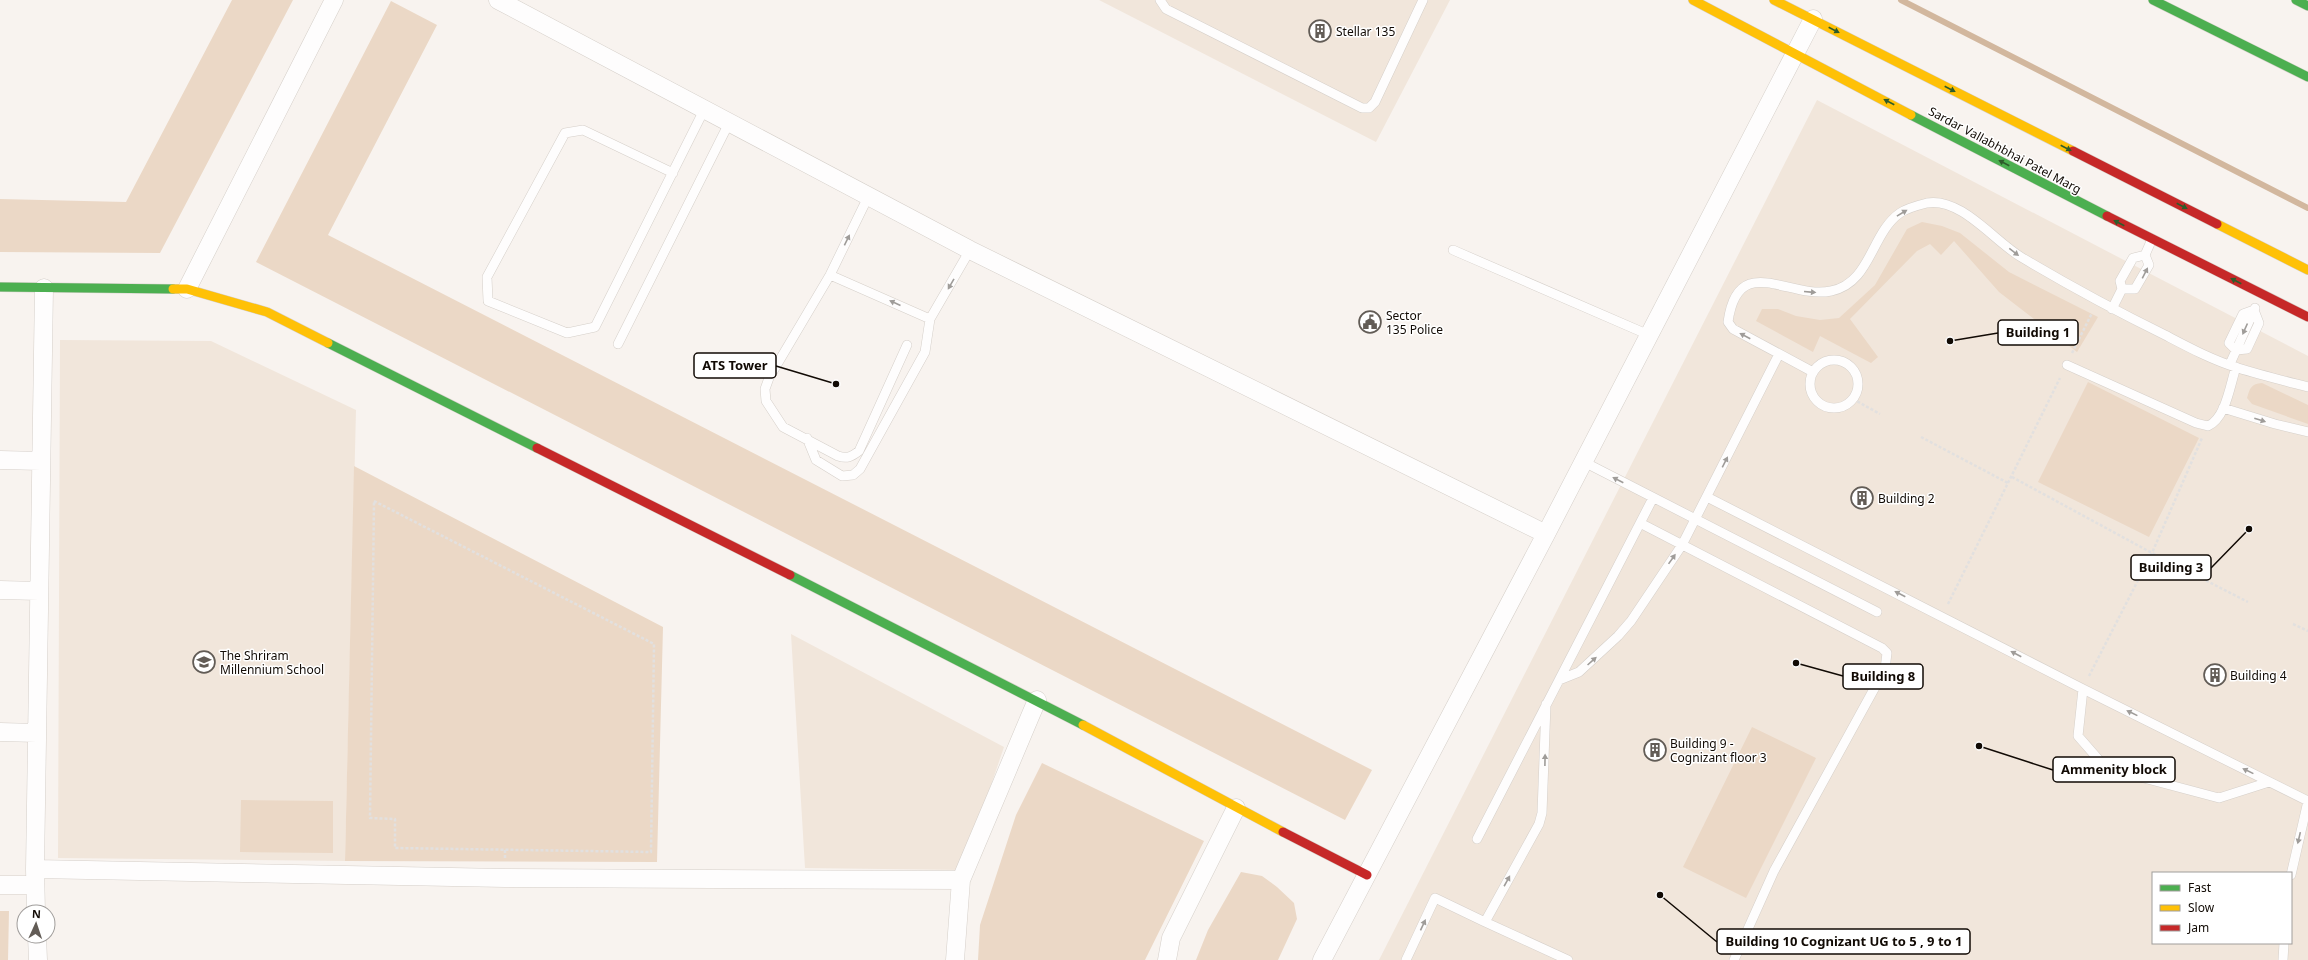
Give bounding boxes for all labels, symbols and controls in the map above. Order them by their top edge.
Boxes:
building icon: Stellar 135 [1307,18,1333,44]
place label: Stellar 135 [1336,23,1395,40]
one-way arrow [1828,27,1840,33]
one-way arrow [1944,86,1956,92]
one-way arrow [1883,99,1895,105]
street label: Sardar Vallabhbhai Patel Marg [1926,102,2084,198]
one-way arrow [2060,144,2072,151]
one-way arrow [1998,160,2010,166]
one-way arrow [2176,203,2188,209]
one-way arrow [1896,210,1908,217]
one-way arrow [2114,220,2125,226]
one-way arrow [844,234,850,245]
one-way arrow [2009,247,2020,256]
one-way arrow [2141,268,2148,279]
one-way arrow [947,278,954,290]
one-way arrow [2230,278,2241,284]
one-way arrow [1804,288,1816,295]
one-way arrow [889,300,900,306]
place label: Sector 135 Police [1386,307,1443,338]
public building icon: Sector 135 Police [1357,309,1383,335]
callout: Building 1 [1998,320,2078,345]
text: Building 1 [2006,323,2070,341]
one-way arrow [2242,324,2248,336]
one-way arrow [1739,332,1750,339]
callout: ATS Tower [694,353,776,378]
text: ATS Tower [702,356,768,374]
one-way arrow [2255,417,2267,423]
one-way arrow [1721,456,1728,468]
one-way arrow [1613,476,1624,483]
building icon: Building 2 [1849,485,1875,511]
place label: Building 2 [1878,490,1935,507]
one-way arrow [1668,554,1676,565]
callout: Building 3 [2131,555,2211,580]
text: Building 3 [2139,558,2203,576]
one-way arrow [1895,591,1906,597]
place label: The Shriram Millennium School [220,647,324,678]
school or university icon: The Shriram Millennium School [191,649,217,675]
one-way arrow [2010,651,2022,657]
one-way arrow [1587,656,1597,665]
building icon: Building 4 [2202,662,2228,688]
callout: Building 8 [1843,664,1923,689]
text: Building 8 [1851,667,1915,685]
place label: Building 4 [2230,667,2287,684]
one-way arrow [2126,710,2137,716]
place label: Building 9 - Cognizant floor 3 [1670,735,1767,766]
building icon: Building 9 - Cognizant floor 3 [1642,737,1668,763]
one-way arrow [1542,753,1548,766]
callout: Ammenity block [2053,757,2175,782]
text: Ammenity block [2061,760,2168,778]
one-way arrow [2242,768,2254,774]
one-way arrow [2296,832,2302,844]
legend [2152,872,2292,944]
one-way arrow [1504,875,1511,887]
text: Fast [2188,879,2212,896]
text: Slow [2188,899,2215,916]
north arrow [16,904,56,944]
text: N [32,906,41,921]
one-way arrow [1420,919,1426,930]
text: Jam [2187,919,2209,936]
callout: Building 10 Cognizant UG to 5 , 9 to 1 [1717,929,1970,954]
text: Building 10 Cognizant UG to 5 , 9 to 1 [1725,932,1963,950]

